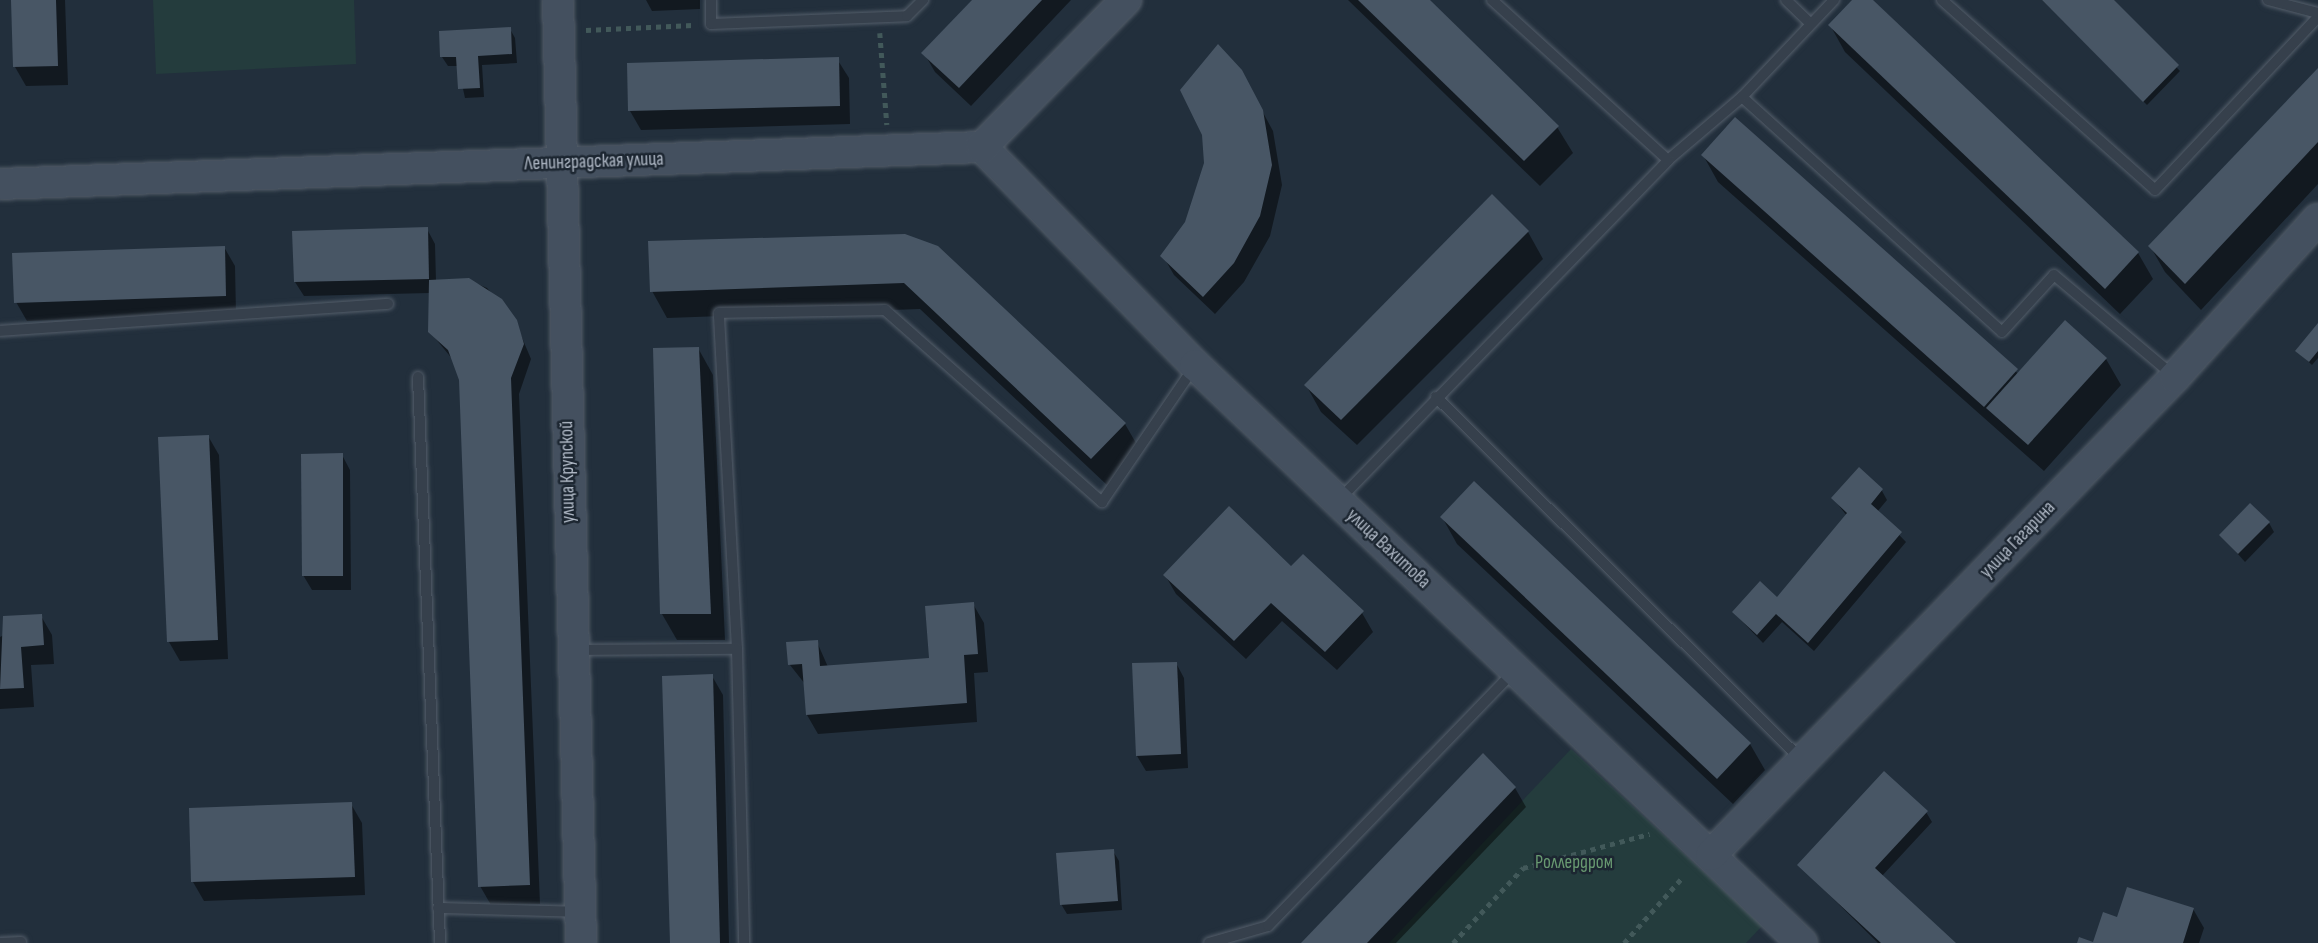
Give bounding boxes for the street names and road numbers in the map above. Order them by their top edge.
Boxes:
street label: Ленинградская улица [524,148,664,176]
street label: улица Крупской [556,421,580,523]
street label: улица Гагарина [1976,497,2060,583]
street label: улица Вахитова [1341,504,1435,594]

